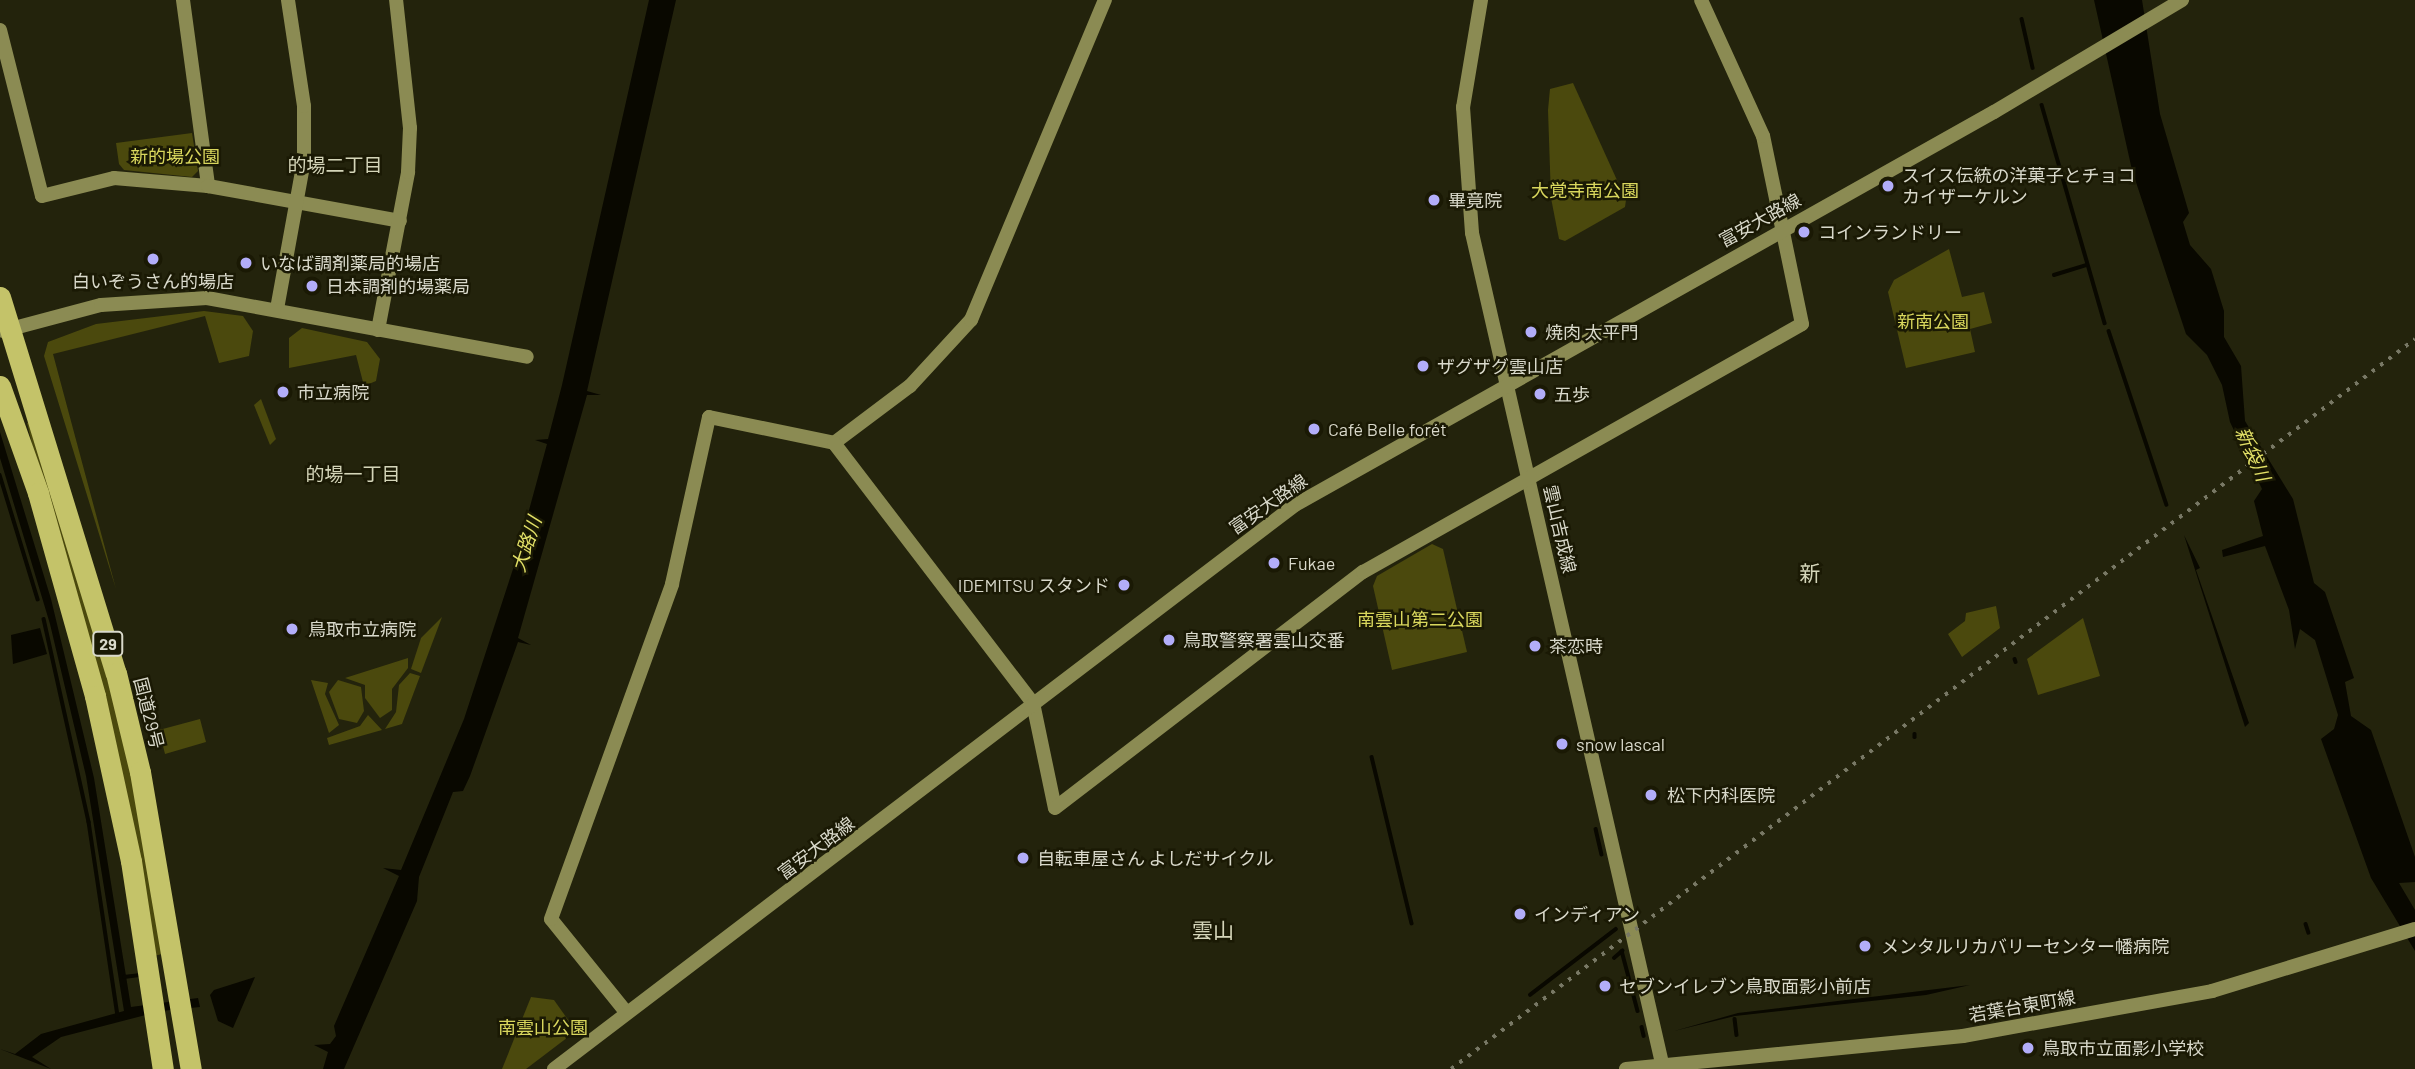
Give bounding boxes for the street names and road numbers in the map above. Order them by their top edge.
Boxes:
street label: 富安大路線 [1715,189,1805,251]
street label: 富安大路線 [1225,469,1311,539]
street label: 雲山吉成線 [1539,483,1581,575]
road number: 29 [92,632,124,656]
street label: 国道29号 [130,675,168,751]
street label: 富安大路線 [774,812,858,884]
street label: 若葉台東町線 [1967,986,2077,1026]

